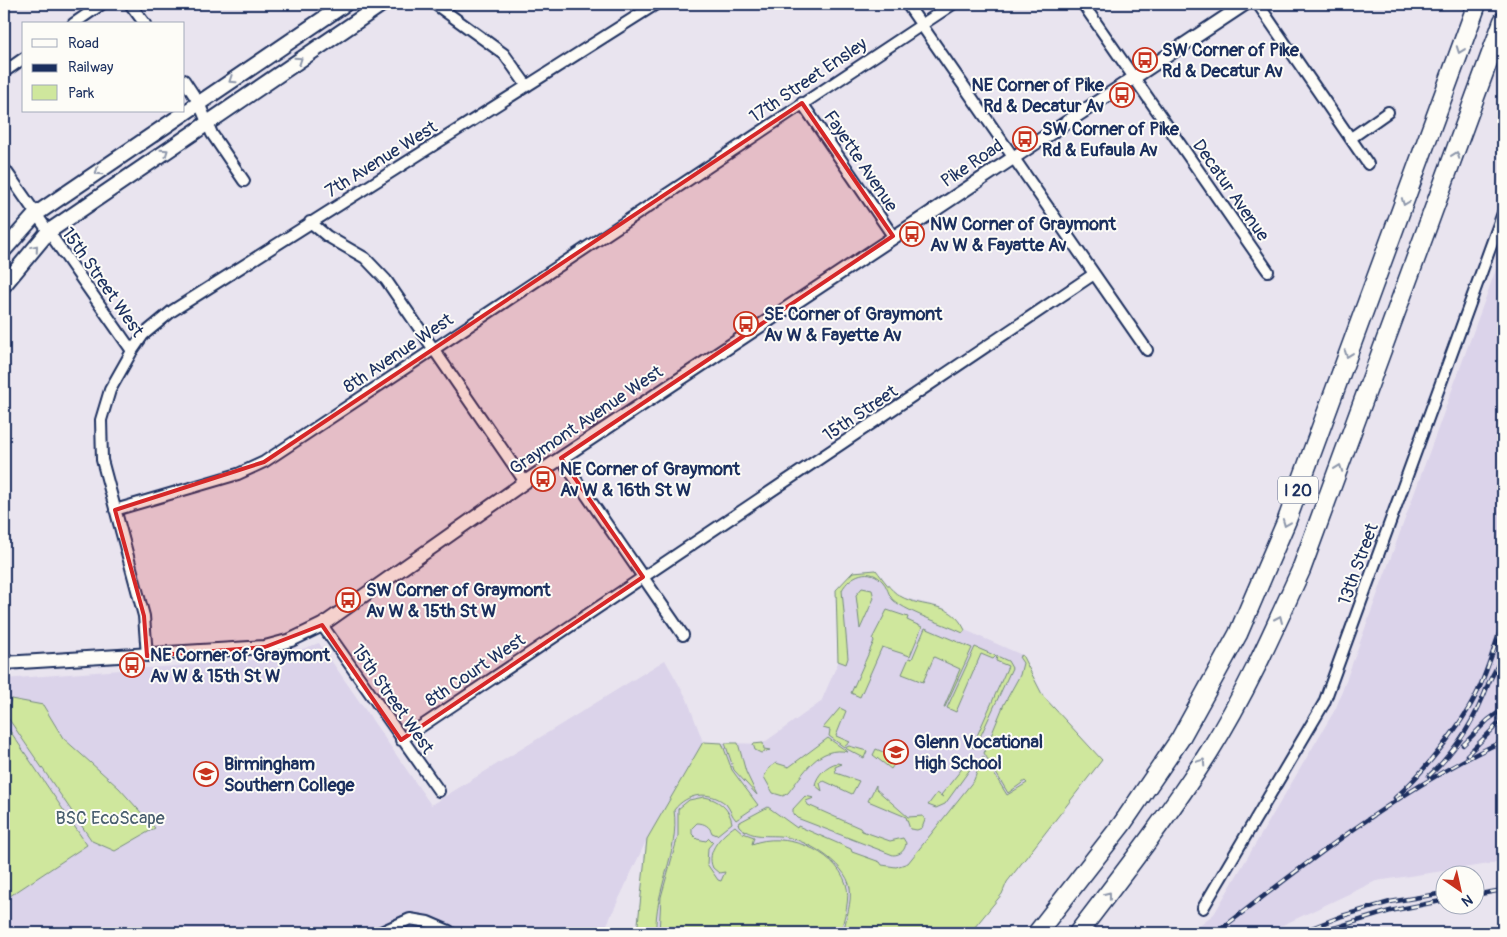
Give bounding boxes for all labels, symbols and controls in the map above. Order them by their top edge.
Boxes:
legend [22,22,185,112]
street label: 17th Street Ensley [745,32,872,128]
text: Road [68,34,99,53]
place label: SW Corner of Pike Rd & Decatur Av [1162,39,1300,83]
one-way arrow [1456,45,1466,53]
bus stop icon: SW Corner of Pike Rd & Decatur Av [1132,47,1158,73]
one-way arrow [293,57,303,66]
text: Railway [68,58,114,77]
one-way arrow [229,74,238,83]
place label: NE Corner of Pike Rd & Decatur Av [972,74,1105,118]
bus stop icon: NE Corner of Pike Rd & Decatur Av [1109,82,1135,108]
text: Park [68,84,95,103]
street label: Fayette Avenue [818,106,903,216]
street label: 7th Avenue West [321,115,442,203]
place label: SW Corner of Pike Rd & Eufaula Av [1042,118,1180,162]
bus stop icon: SW Corner of Pike Rd & Eufaula Av [1012,126,1038,152]
street label: Pike Road [937,134,1008,193]
street label: Decatur Avenue [1187,135,1274,246]
one-way arrow [160,148,169,158]
one-way arrow [1450,152,1460,160]
one-way arrow [94,166,104,175]
one-way arrow [1401,197,1411,206]
place label: NW Corner of Graymont Av W & Fayatte Av [930,213,1117,257]
bus stop icon: NW Corner of Graymont Av W & Fayatte Av [899,221,925,247]
street label: 15th Street West [56,223,149,342]
one-way arrow [29,245,38,254]
place label: SE Corner of Graymont Av W & Fayette Av [764,303,943,347]
street label: 8th Avenue West [339,308,458,399]
bus stop icon: SE Corner of Graymont Av W & Fayette Av [733,311,759,337]
one-way arrow [1343,350,1353,358]
street label: Graymont Avenue West [505,360,668,480]
street label: 15th Street [819,380,903,447]
place label: NE Corner of Graymont Av W & 16th St W [560,458,741,502]
one-way arrow [1333,465,1343,473]
bus stop icon: NE Corner of Graymont Av W & 16th St W [530,466,556,492]
road number: I 20 [1278,476,1318,504]
one-way arrow [1281,518,1292,527]
street label: 13th Street [1333,519,1384,608]
place label: SW Corner of Graymont Av W & 15th St W [366,579,551,623]
bus stop icon: SW Corner of Graymont Av W & 15th St W [335,587,361,613]
one-way arrow [1273,615,1283,624]
street label: 8th Court West [421,628,530,712]
street label: 15th Street West [346,640,439,759]
place label: NE Corner of Graymont Av W & 15th St W [150,644,331,688]
bus stop icon: NE Corner of Graymont Av W & 15th St W [119,652,145,678]
place label: Glenn Vocational High School [914,731,1043,775]
school or university icon: Glenn Vocational High School [883,739,909,765]
place label: Birmingham Southern College [224,753,356,797]
one-way arrow [1196,758,1205,768]
school or university icon: Birmingham Southern College [193,761,219,787]
park label: BSC EcoScape [55,807,165,830]
north arrow [1434,864,1484,914]
text: N [1458,891,1476,910]
one-way arrow [1102,892,1110,901]

